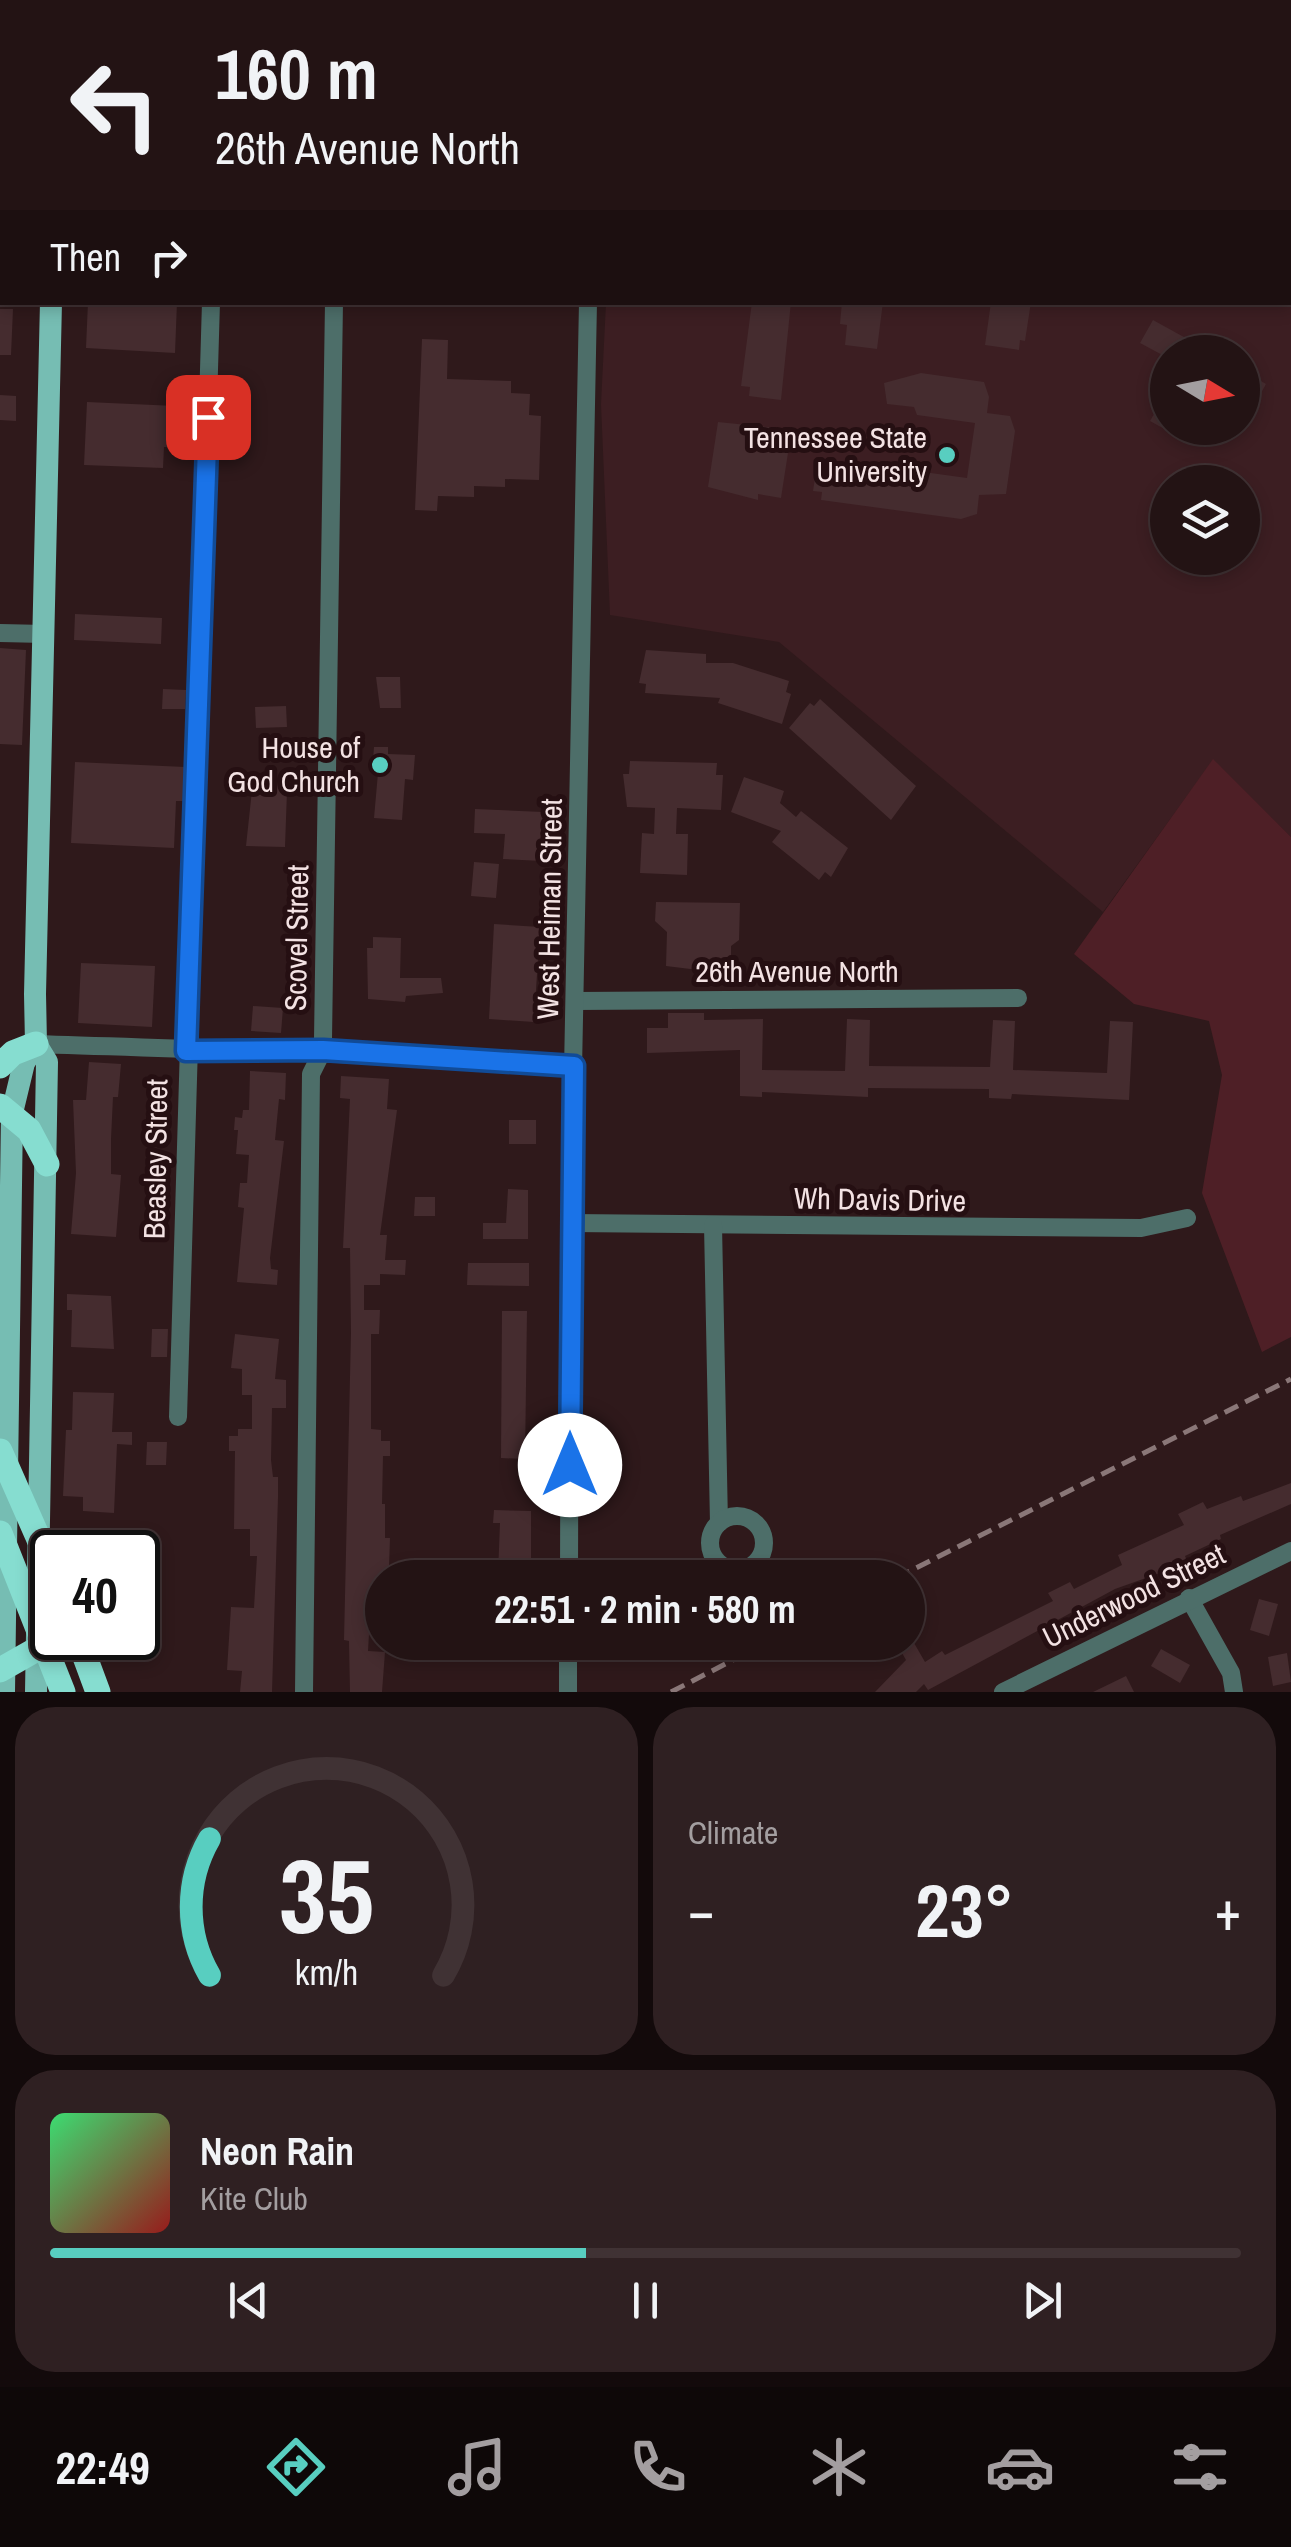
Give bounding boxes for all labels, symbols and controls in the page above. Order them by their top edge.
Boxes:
text: 160 m [215,27,378,121]
icon: left [50,40,180,170]
text: 26th Avenue North [215,117,520,178]
icon: right [141,230,196,285]
text: Then [50,232,121,283]
north arrow [1150,335,1260,445]
map controls [1150,335,1260,575]
pin [166,375,251,460]
icon: arrive [181,390,236,445]
place label: Tennessee State University [744,417,928,491]
marker: Tennessee State University [936,444,958,466]
button: layers [1150,465,1260,575]
place label: House of God Church [227,727,360,801]
marker: House of God Church [369,754,391,776]
street label: West Heiman Street [527,798,571,1020]
street label: Scovel Street [275,864,317,1011]
street label: 26th Avenue North [695,951,899,991]
street label: Beasley Street [134,1078,176,1239]
street label: Wh Davis Drive [794,1178,966,1221]
position arrow [518,1413,622,1517]
speed limit sign: 40 [30,1530,160,1660]
street label: Underwood Street [1036,1534,1232,1657]
text: 22:51 · 2 min · 580 m [494,1584,796,1635]
text: Climate [688,1811,778,1854]
text: 35 [279,1825,374,1965]
text: 23° [915,1859,1014,1960]
text: − [688,1873,714,1947]
text: + [1215,1873,1241,1947]
text: km/h [295,1948,358,1996]
text: Neon Rain [200,2126,354,2177]
text: Kite Club [200,2177,308,2220]
icon: previous [221,2273,276,2328]
icon: pause [618,2273,673,2328]
icon: next [1015,2273,1070,2328]
icon: directions [261,2432,331,2502]
icon: music [442,2432,512,2502]
icon: phone [623,2432,693,2502]
icon: climate [804,2432,874,2502]
icon: car [985,2432,1055,2502]
icon: filters [1165,2432,1235,2502]
text: 22:49 [55,2437,150,2498]

